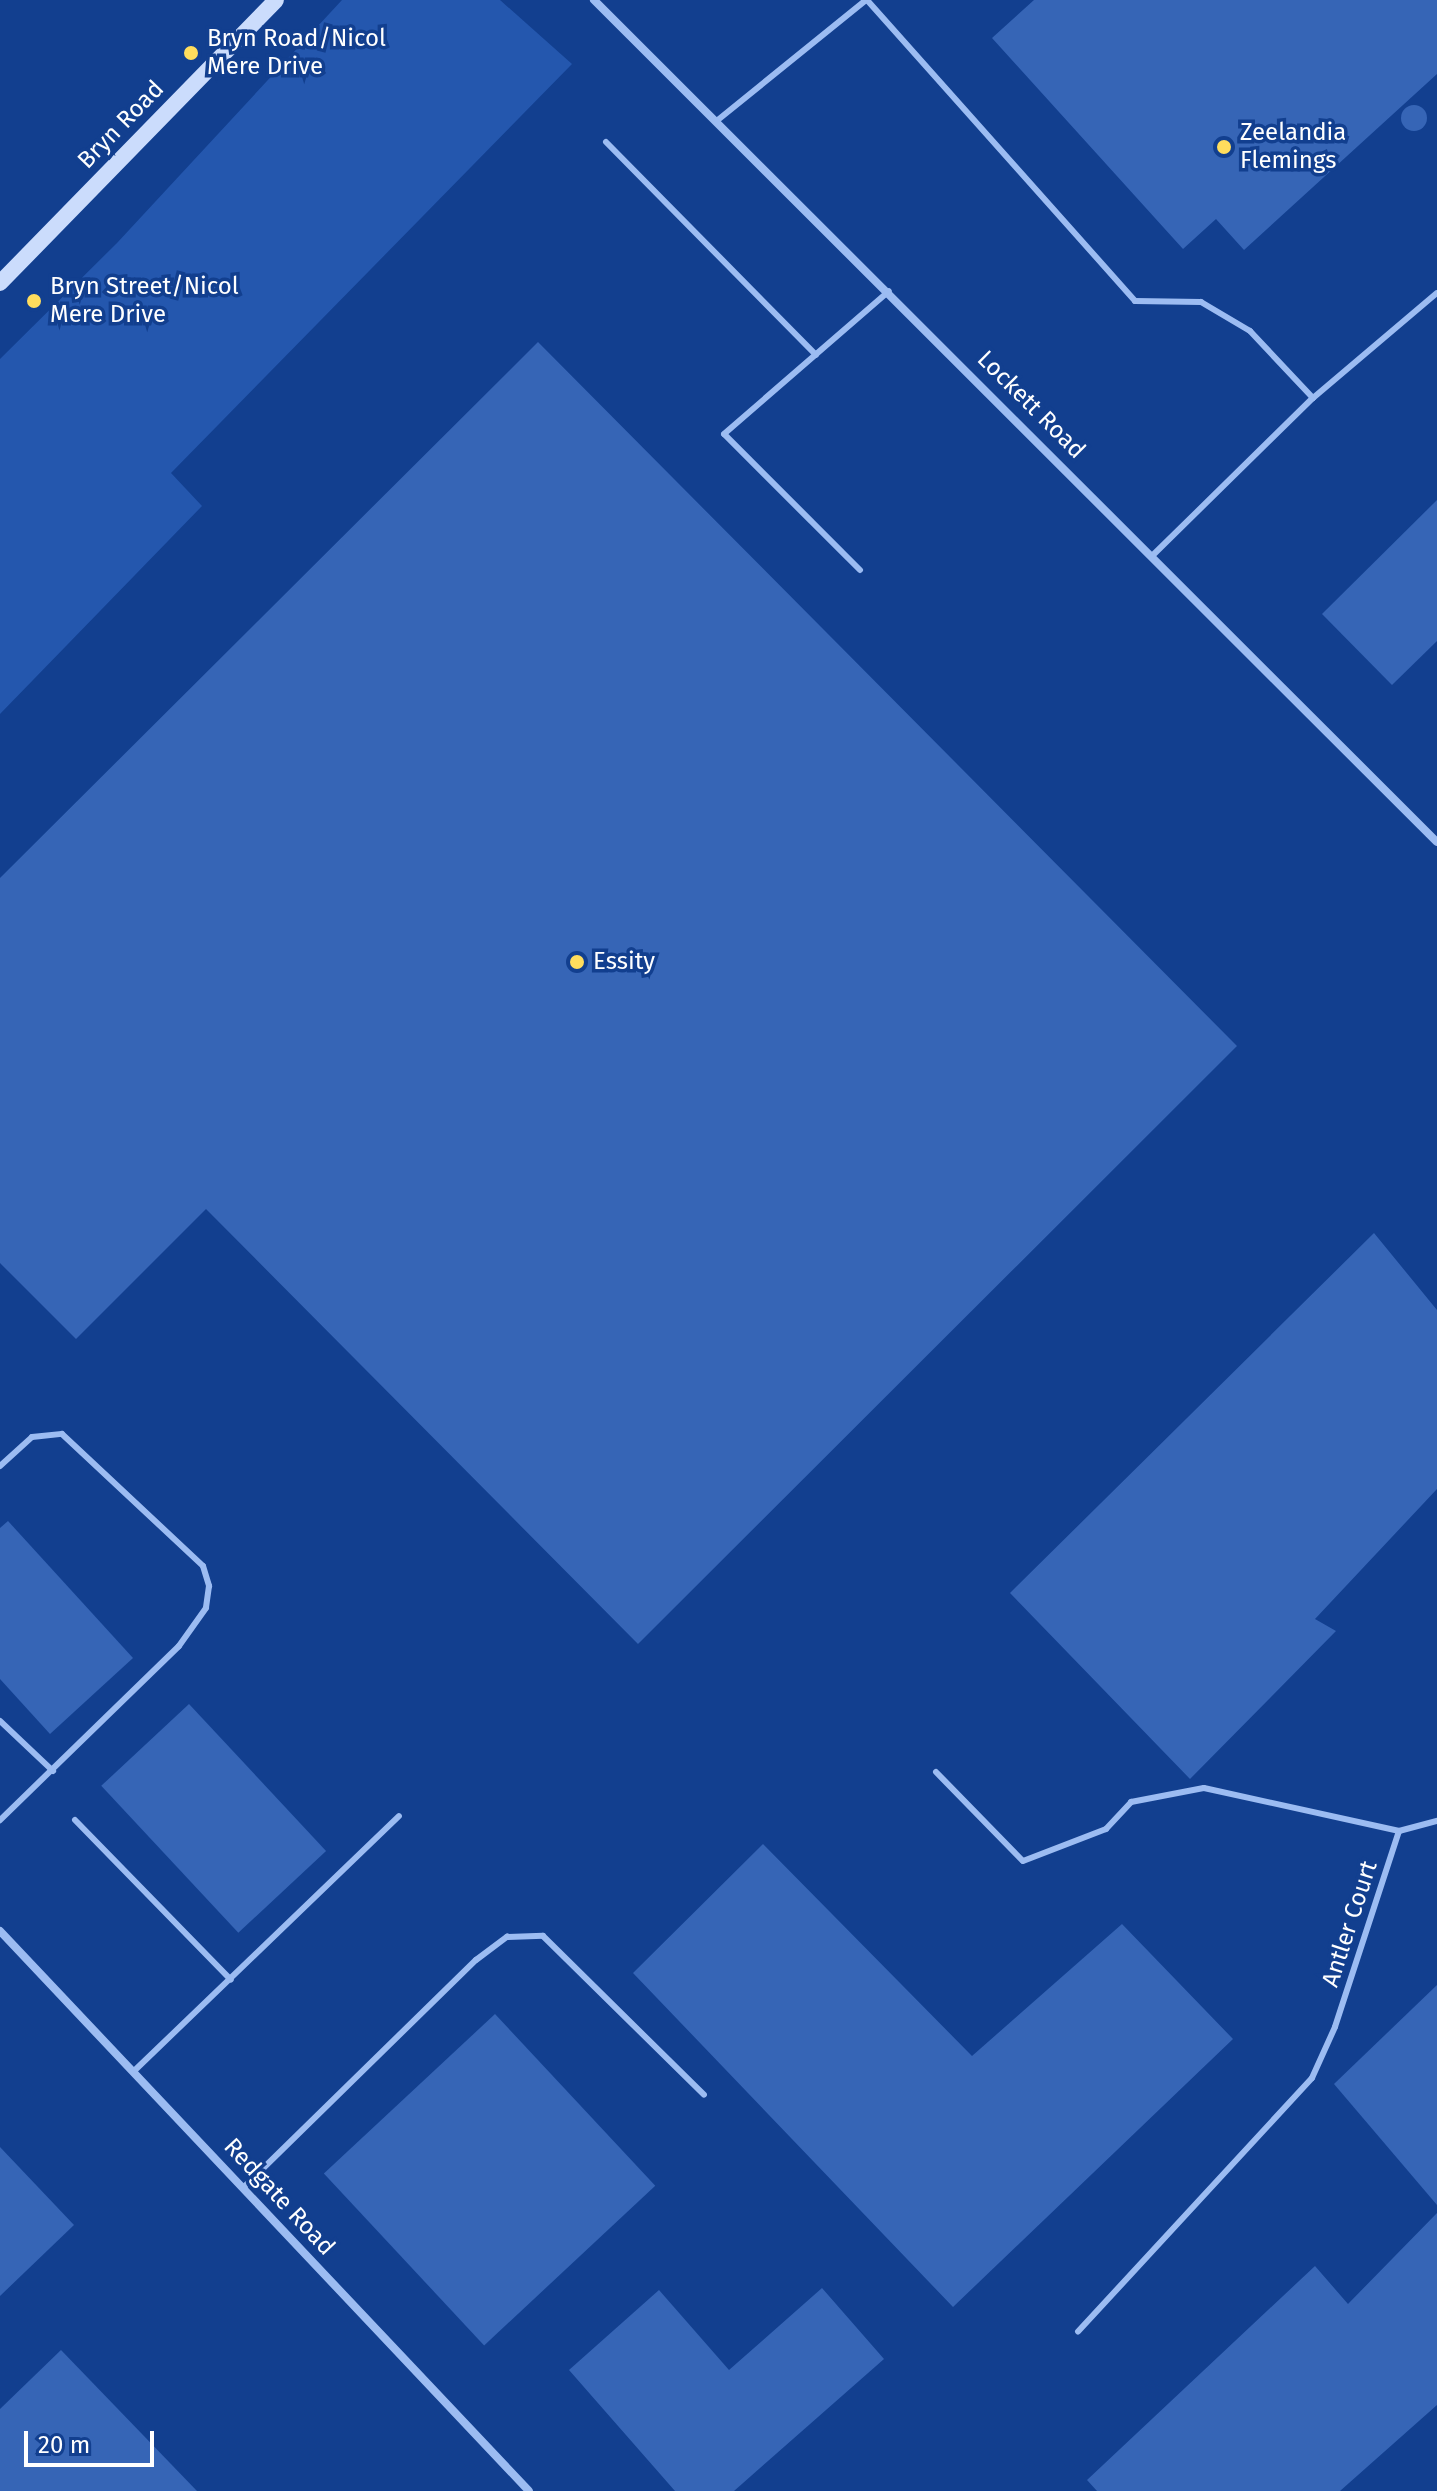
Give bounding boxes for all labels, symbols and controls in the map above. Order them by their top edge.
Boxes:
place label: Bryn Road/Nicol Mere Drive [207,25,386,81]
marker: Bryn Road/Nicol Mere Drive [182,44,200,62]
street label: Bryn Road [72,75,170,175]
place label: Zeelandia Flemings [1240,119,1346,175]
marker: Zeelandia Flemings [1215,138,1233,156]
place label: Bryn Street/Nicol Mere Drive [50,273,239,329]
marker: Bryn Street/Nicol Mere Drive [25,292,43,310]
street label: Lockett Road [971,345,1091,465]
place label: Essity [593,948,655,976]
marker: Essity [568,953,586,971]
street label: Antler Court [1316,1857,1384,1991]
street label: Redgate Road [217,2132,341,2262]
scale bar [28,2415,158,2465]
text: 20 m [38,2431,90,2459]

